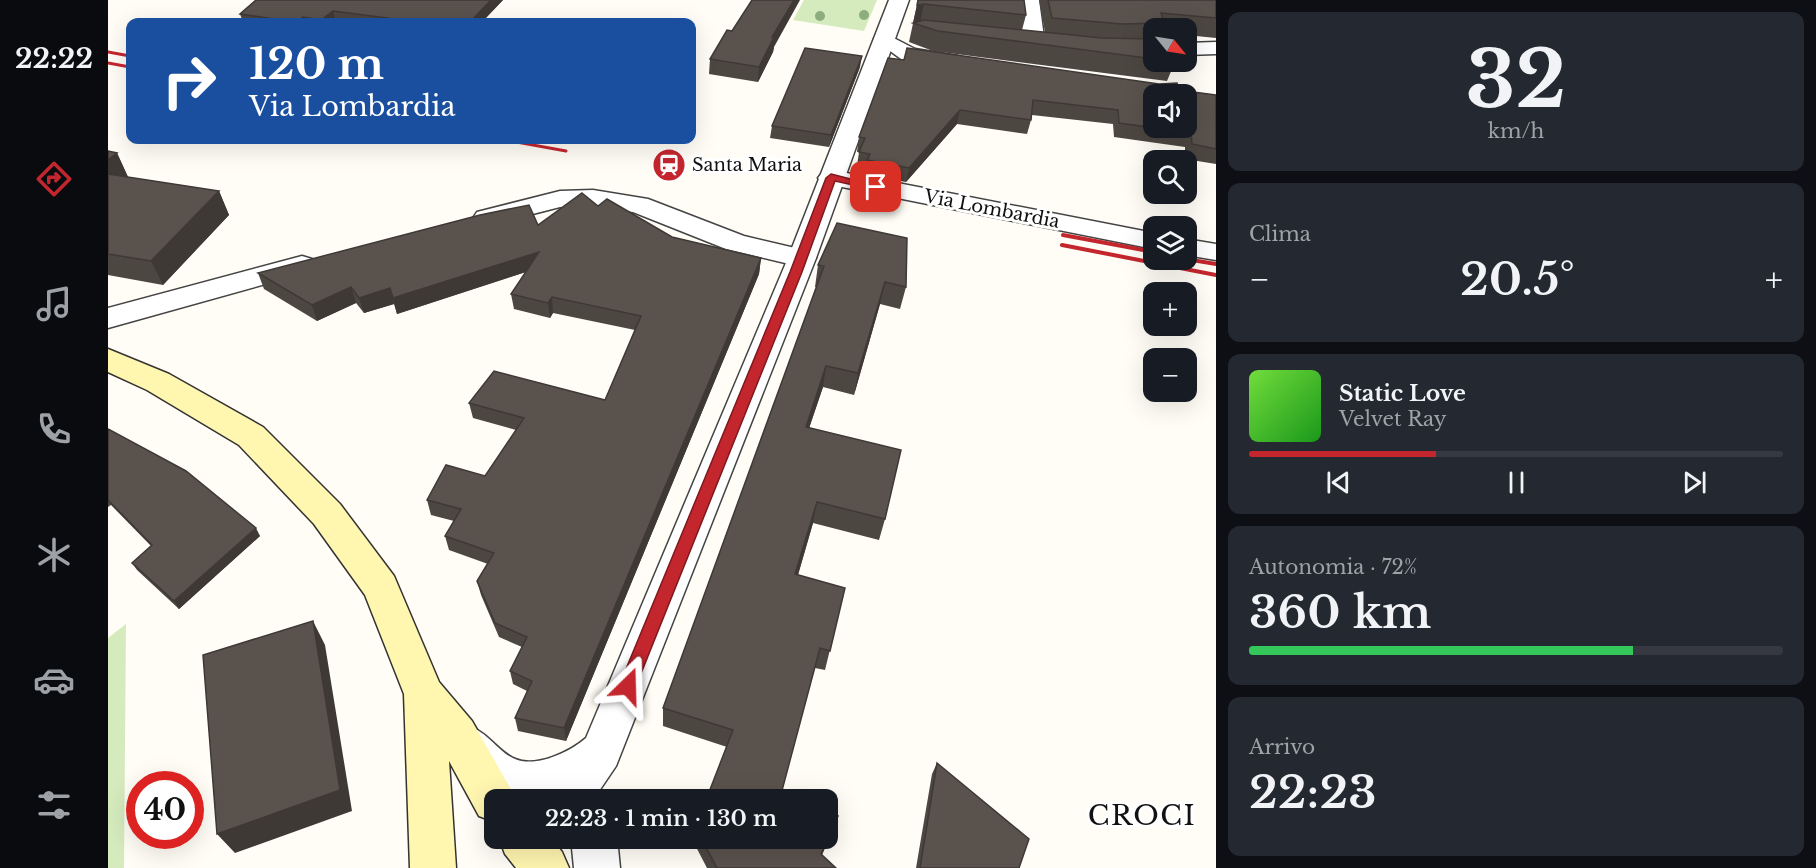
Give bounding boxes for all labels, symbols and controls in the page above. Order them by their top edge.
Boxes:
north arrow [1143,18,1197,72]
map controls [1143,18,1197,402]
text: 32 [1466,31,1566,128]
text: 120 m [249,38,384,90]
text: 22:22 [15,42,93,75]
icon: right [150,42,228,120]
button: sound [1143,84,1197,138]
text: Via Lombardia [249,90,455,123]
text: km/h [1488,119,1544,143]
station icon: Santa Maria [651,147,687,183]
button: search [1143,150,1197,204]
place label: Santa Maria [692,154,802,176]
icon: directions [33,158,75,200]
pin [850,161,901,212]
icon: arrive [859,170,892,203]
street label: Via Lombardia [921,185,1062,233]
button: layers [1143,216,1197,270]
text: Clima [1249,222,1311,246]
text: 20.5° [1460,251,1575,307]
text: − [1249,259,1270,300]
text: + [1765,259,1783,300]
button: + [1143,282,1197,336]
icon: music [33,283,75,325]
button: − [1143,348,1197,402]
text: Static Love [1339,380,1466,407]
text: Velvet Ray [1339,407,1447,431]
icon: phone [33,408,75,450]
icon: previous [1322,466,1355,499]
icon: pause [1500,466,1533,499]
icon: next [1678,466,1711,499]
icon: climate [33,534,75,576]
text: Autonomia · 72% [1249,555,1417,579]
text: 360 km [1249,584,1431,640]
position arrow [596,654,660,718]
icon: car [33,659,75,701]
text: Arrivo [1249,735,1315,759]
text: 22:23 [1249,764,1377,820]
speed limit sign: 40 [126,771,204,849]
icon: filters [33,784,75,826]
district label: CROCI [1088,799,1196,832]
text: 22:23 · 1 min · 130 m [545,805,777,832]

